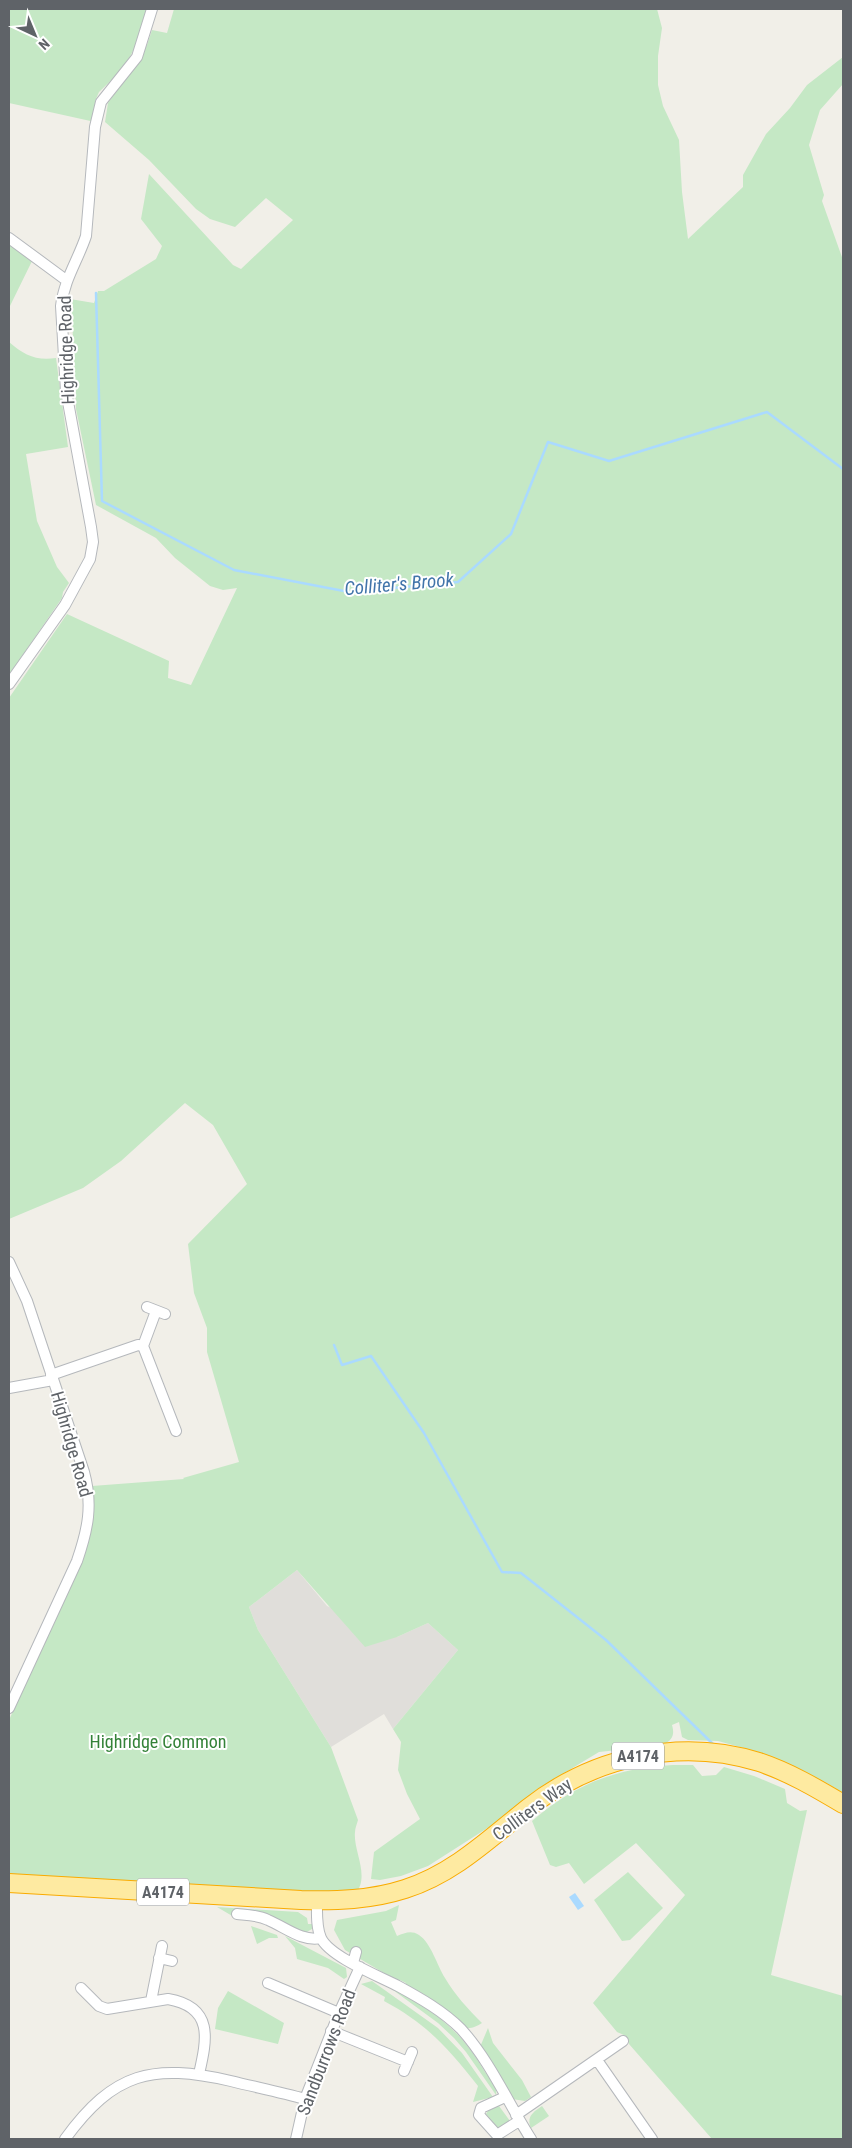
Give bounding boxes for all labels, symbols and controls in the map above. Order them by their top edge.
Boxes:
north arrow [10,10,60,60]
text: N [35,36,53,53]
street label: Highridge Road [54,295,78,405]
water label: Colliter's Brook [343,568,455,600]
street label: Highridge Road [47,1389,97,1499]
park label: Highridge Common [90,1731,226,1752]
road number: A4174 [612,1742,664,1770]
street label: Colliters Way [488,1773,576,1845]
road number: A4174 [137,1878,189,1905]
street label: Sandburrows Road [292,1986,360,2118]

